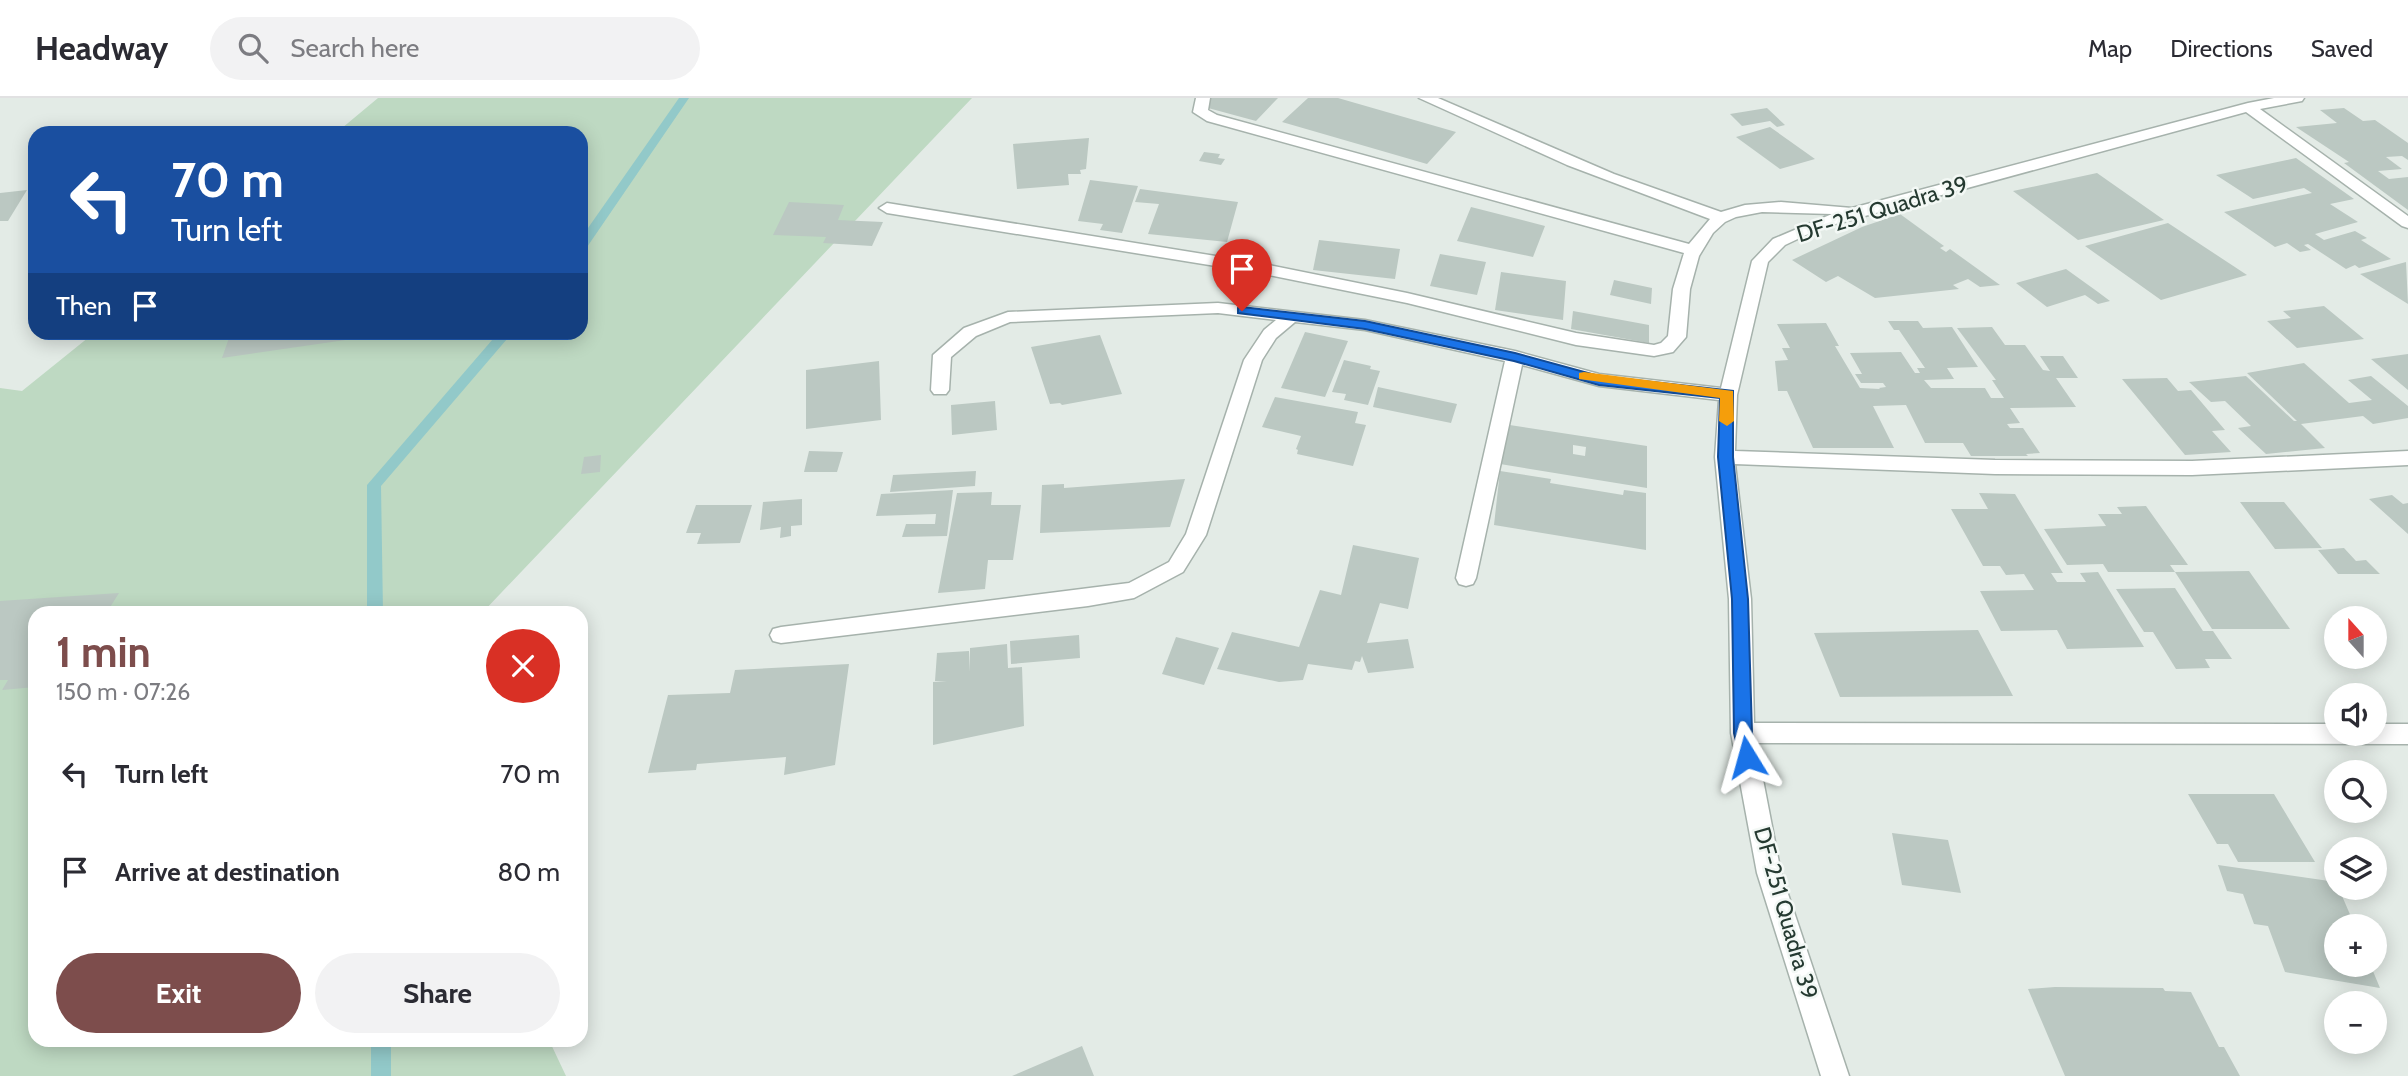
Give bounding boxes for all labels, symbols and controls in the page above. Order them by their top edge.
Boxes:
search box [210,17,700,80]
text: Headway [35,28,168,68]
icon: search [234,29,272,67]
text: Search here [290,32,419,64]
text: Map [2088,34,2132,63]
text: Directions [2170,34,2273,63]
text: Saved [2311,34,2373,63]
text: 70 m [171,150,284,209]
icon: left [56,154,147,245]
street label: DF-251 Quadra 39 [1793,170,1971,248]
text: Turn left [171,210,282,249]
pin [1212,239,1272,311]
icon: arrive [1223,250,1261,288]
icon: arrive [126,287,164,325]
text: Then [56,290,112,322]
north arrow [2324,606,2387,668]
map controls [2324,606,2387,1054]
text: 1 min [56,626,151,678]
button: close [486,629,560,703]
text: 150 m · 07:26 [56,678,190,706]
button: sound [2324,683,2387,746]
position arrow [1710,720,1784,794]
icon: left [56,755,94,793]
text: Turn left [115,758,208,790]
text: 70 m [500,758,560,790]
button: search [2324,760,2387,823]
street label: DF-251 Quadra 39 [1748,824,1824,1002]
button: layers [2324,837,2387,900]
icon: arrive [56,853,94,891]
text: Arrive at destination [115,856,340,888]
text: 80 m [497,856,560,888]
button: + [2324,914,2387,977]
button: Exit [56,953,301,1033]
button: Share [315,953,560,1033]
button: − [2324,991,2387,1054]

